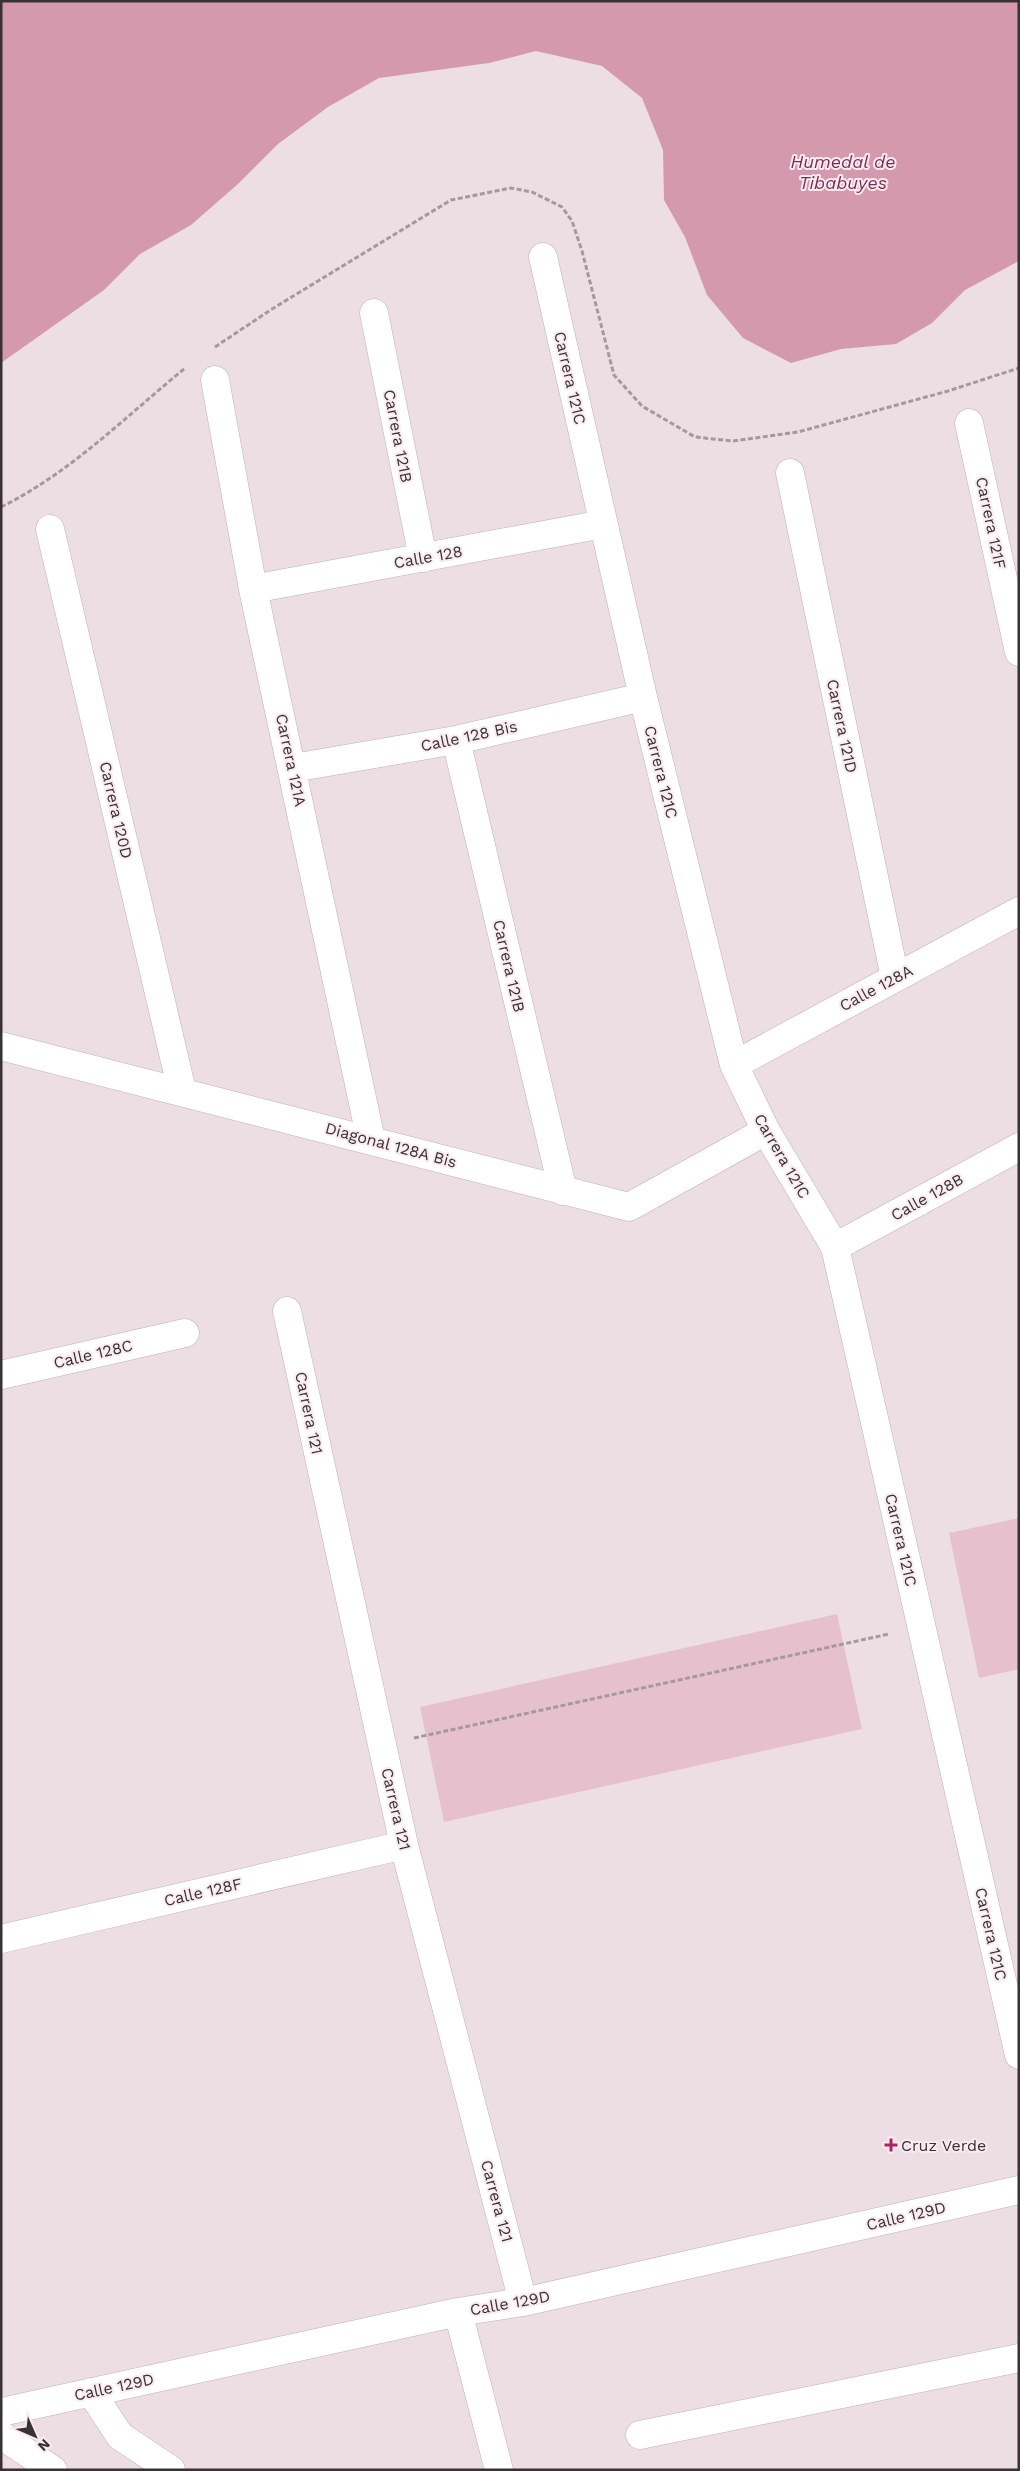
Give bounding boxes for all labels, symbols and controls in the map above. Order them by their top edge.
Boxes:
water label: Humedal de Tibabuyes [791,151,895,193]
street label: Carrera 121C [550,330,590,426]
street label: Carrera 121B [380,388,416,484]
street label: Carrera 121F [972,475,1010,571]
street label: Calle 128 [392,542,464,572]
street label: Carrera 121D [823,677,861,775]
street label: Carrera 121A [272,712,310,809]
street label: Calle 128 Bis [419,716,519,756]
street label: Carrera 121C [640,724,682,820]
street label: Carrera 120D [96,760,136,860]
street label: Carrera 121B [489,918,529,1014]
street label: Calle 128A [836,961,916,1015]
street label: Carrera 121C [750,1110,814,1202]
street label: Diagonal 128A Bis [323,1118,459,1172]
street label: Calle 128B [887,1169,967,1225]
street label: Calle 128C [52,1336,134,1372]
street label: Carrera 121 [291,1370,327,1456]
street label: Carrera 121C [881,1492,921,1588]
street label: Carrera 121 [377,1766,415,1852]
street label: Calle 128F [162,1874,244,1910]
street label: Carrera 121C [971,1886,1011,1982]
place label: Cruz Verde [901,2136,986,2155]
marker: Cruz Verde [885,2139,897,2151]
street label: Carrera 121 [477,2158,517,2244]
street label: Calle 129D [864,2198,948,2234]
street label: Calle 129D [468,2287,552,2319]
street label: Calle 129D [72,2369,156,2405]
north arrow [10,2411,60,2461]
text: N [35,2436,54,2455]

